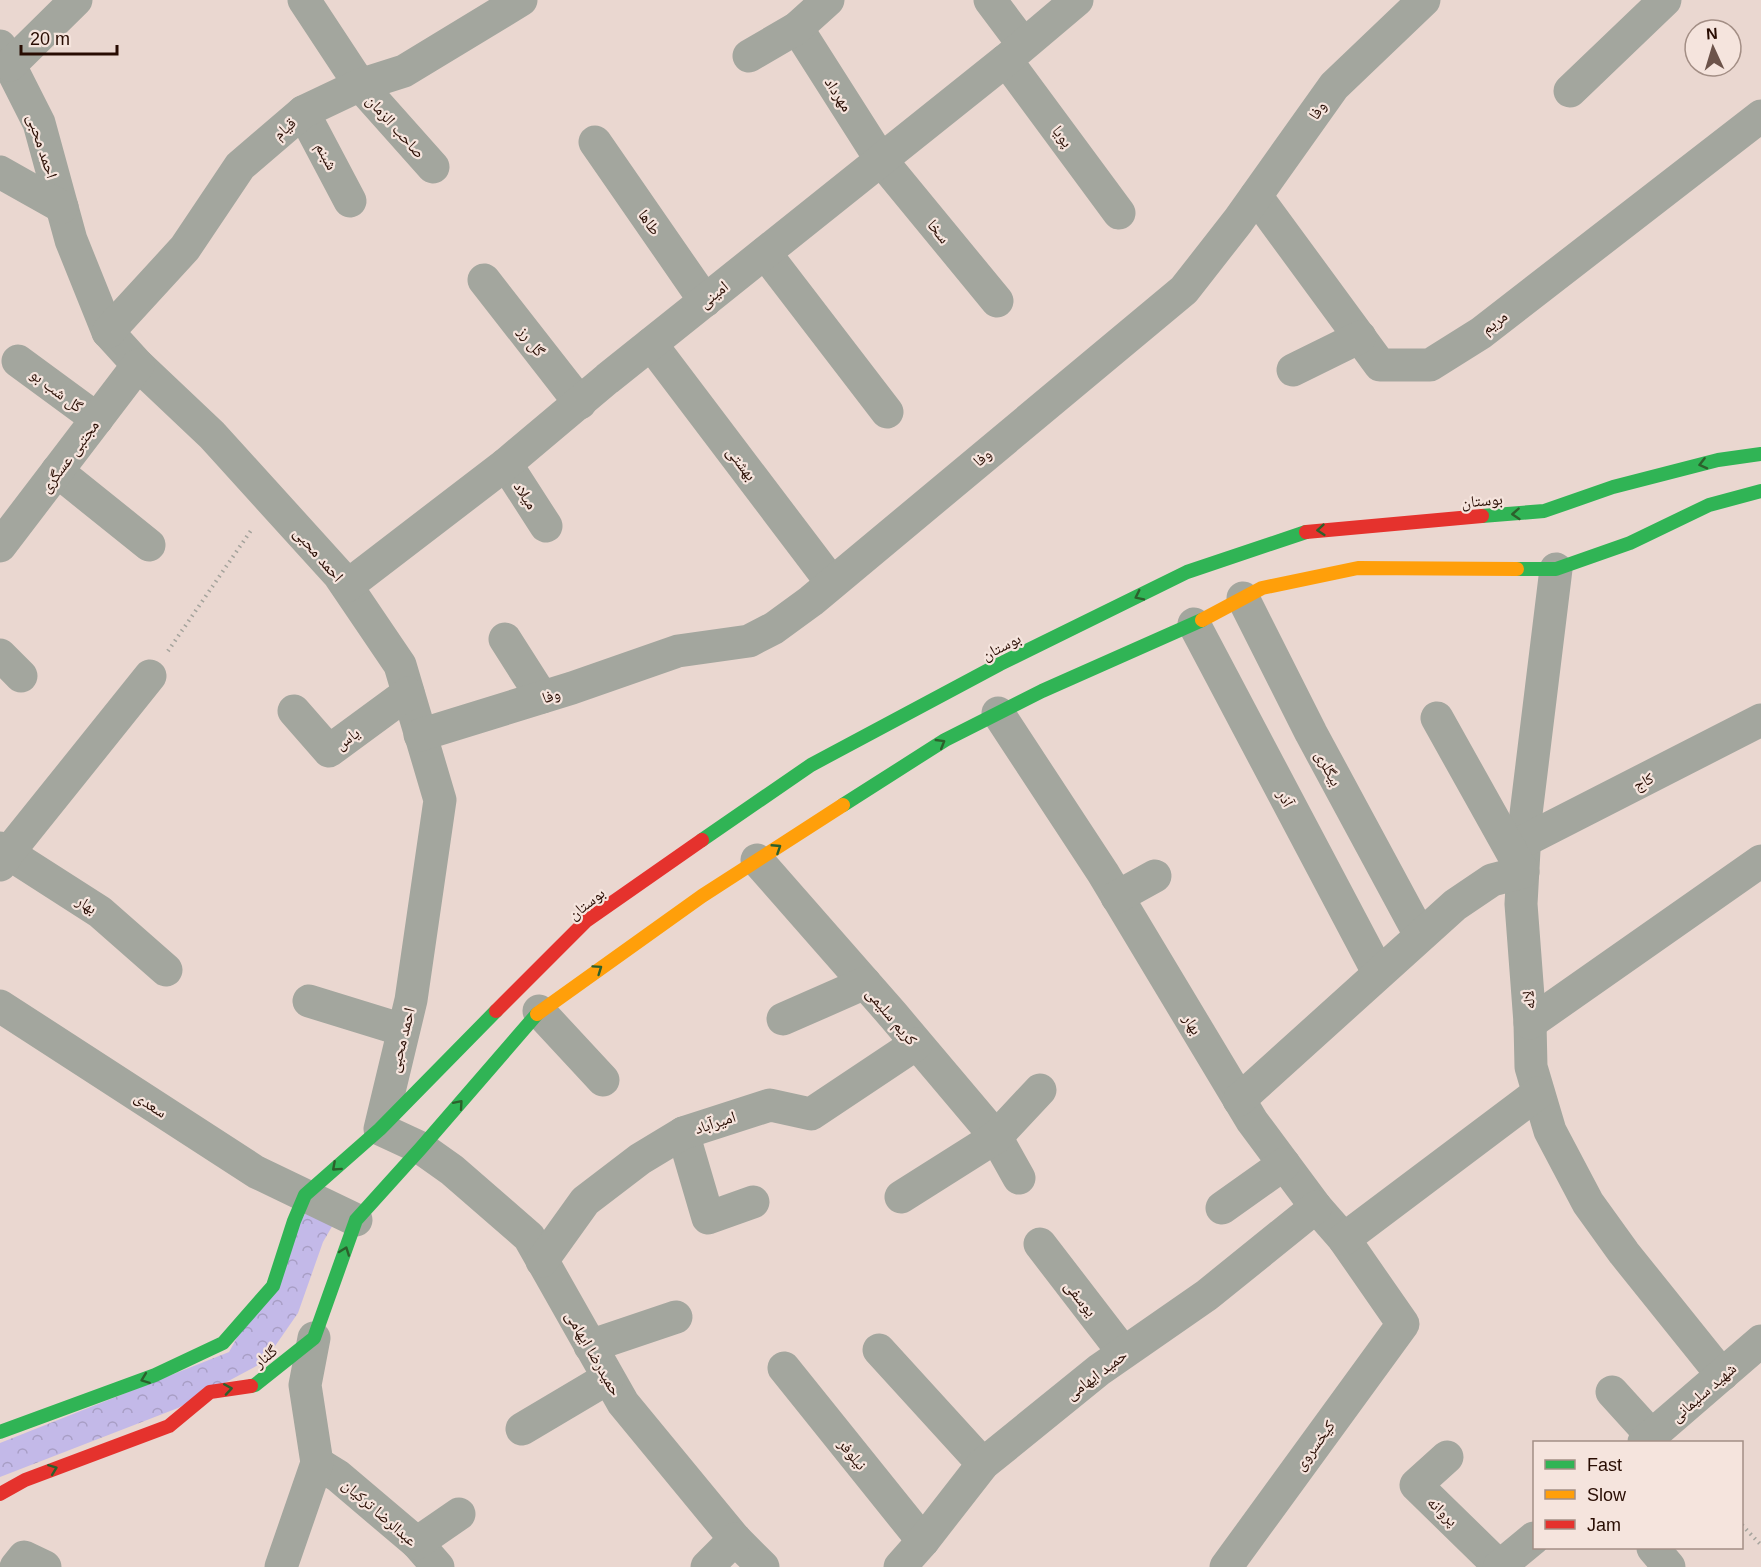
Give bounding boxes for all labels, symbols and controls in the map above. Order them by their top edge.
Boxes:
scale bar [21,18,117,56]
north arrow [1683,18,1743,78]
text: N [1706,25,1718,42]
text: 20 m [30,29,70,49]
street label: مهرداد [821,74,856,115]
street label: صاحب الزمان [361,91,428,163]
street label: وفا [1305,98,1330,123]
street label: احمد محبی [22,112,61,181]
street label: قیام [270,114,300,144]
street label: پویا [1048,122,1076,151]
street label: شبنم [311,140,341,174]
street label: طاها [635,206,664,238]
street label: سخا [924,216,953,246]
street label: امینی [695,278,733,313]
street label: مریم [1478,307,1512,339]
street label: گل رز [513,322,549,361]
street label: گل شب بو [26,365,86,417]
street label: مجتبی عسگری [37,417,104,497]
street label: بهشتی [722,443,760,485]
street label: وفا [970,445,995,471]
one-way arrow [1699,457,1709,469]
street label: میلاد [510,478,541,512]
street label: بوستان [1461,490,1504,513]
one-way arrow [1511,507,1520,520]
one-way arrow [1317,523,1326,536]
street label: احمد محبی [289,524,347,586]
one-way arrow [1134,588,1145,600]
street label: بوستان [979,629,1025,665]
street label: وفا [540,685,563,707]
street label: یاس [332,724,364,754]
one-way arrow [935,738,945,750]
street label: بیگلری [1310,748,1345,790]
street label: کاج [1630,769,1658,796]
street label: آذر [1273,786,1297,811]
one-way arrow [771,843,781,855]
street label: بوستان [565,884,609,924]
street label: بهار [72,891,100,918]
one-way arrow [592,965,603,976]
street label: کریم سلیمی [861,984,921,1050]
street label: لاله [1519,990,1538,1010]
street label: احمد محبی [385,1006,420,1075]
street label: بهار [1179,1010,1205,1038]
street label: سعدی [130,1088,170,1123]
one-way arrow [452,1100,463,1111]
street label: امیرآباد [692,1108,738,1138]
one-way arrow [332,1160,343,1171]
one-way arrow [338,1246,350,1257]
street label: یوسفی [1060,1277,1100,1321]
street label: حمیدرضا ایهامی [561,1308,625,1400]
street label: گلنار [249,1342,281,1372]
street label: حمید ایهامی [1062,1346,1131,1405]
street label: شهید سلیمانی [1667,1359,1741,1427]
one-way arrow [140,1371,151,1384]
one-way arrow [223,1384,233,1396]
street label: کیخسروی [1291,1417,1340,1475]
street label: نیلوفر [834,1435,870,1474]
legend [1533,1441,1743,1549]
text: Fast [1587,1455,1622,1475]
one-way arrow [47,1464,58,1477]
street label: عبدالرضا ترکیان [338,1476,420,1551]
text: Slow [1587,1485,1627,1505]
street label: پروانه [1423,1493,1461,1531]
text: Jam [1587,1515,1621,1535]

